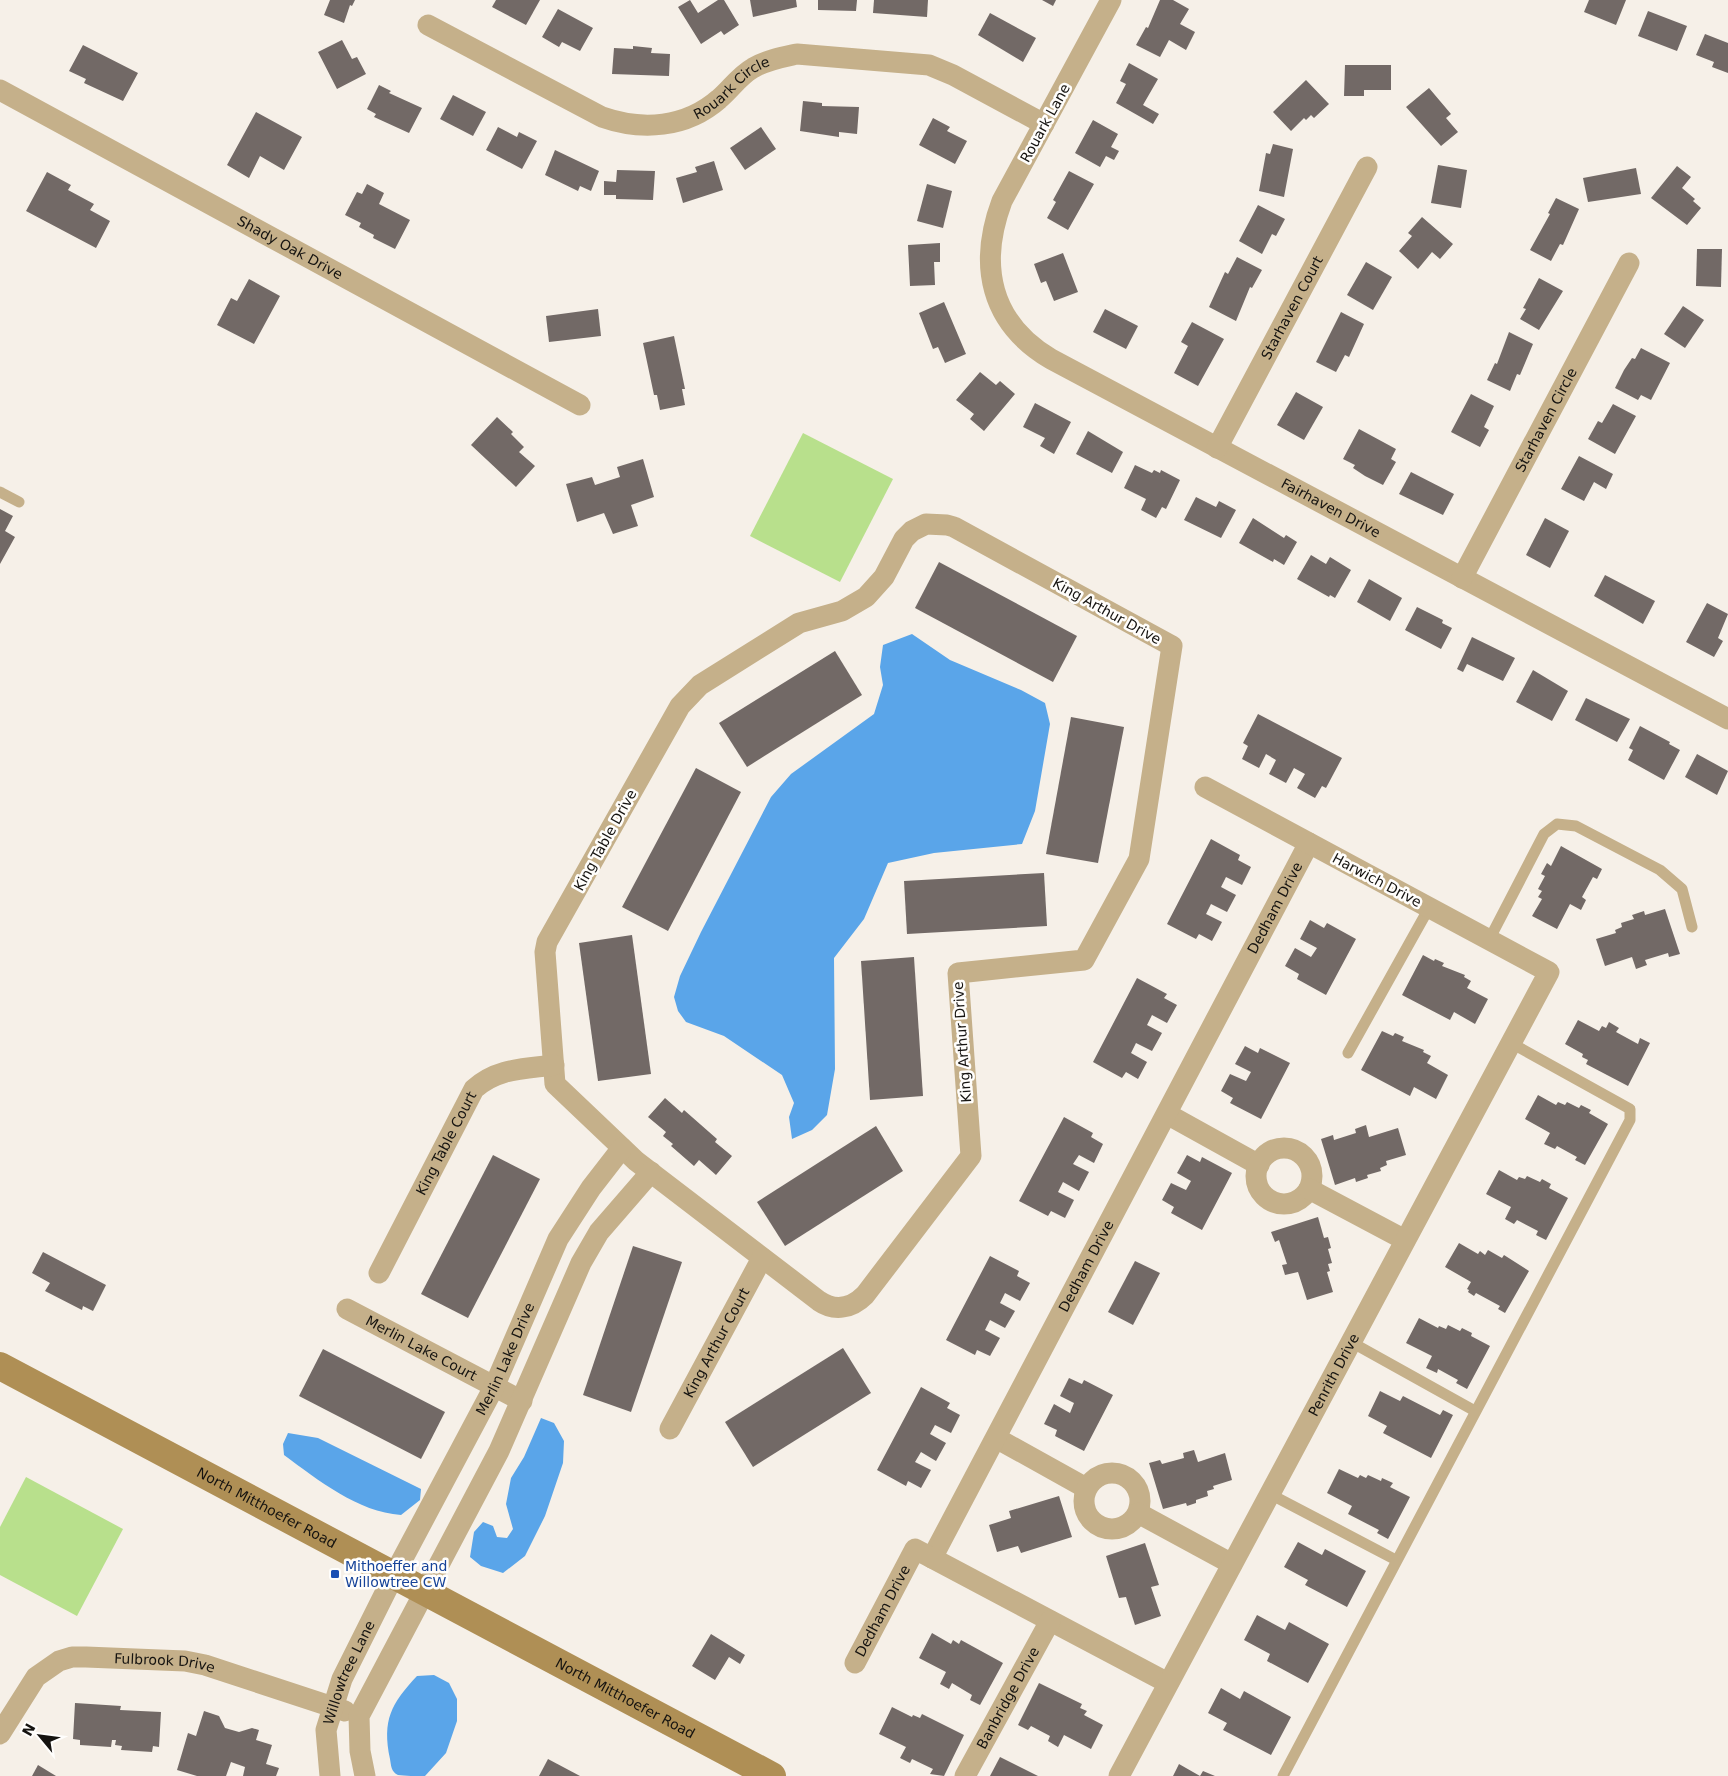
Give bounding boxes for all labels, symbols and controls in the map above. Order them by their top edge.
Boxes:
street label: Rouark Circle [691,53,772,122]
street label: Rouark Lane [1017,81,1073,165]
street label: Shady Oak Drive [235,212,345,283]
street label: Starhaven Court [1258,253,1326,362]
street label: Starhaven Circle [1512,365,1580,475]
street label: Fairhaven Drive [1279,475,1383,541]
street label: King Arthur Drive [1050,575,1164,647]
street label: King Table Drive [571,787,639,893]
street label: Harwich Drive [1330,850,1424,910]
street label: Dedham Drive [1244,859,1305,956]
street label: King Arthur Drive [950,981,974,1103]
street label: King Table Court [413,1088,480,1198]
street label: Dedham Drive [1055,1218,1117,1315]
street label: King Arthur Court [680,1284,753,1400]
street label: Merlin Lake Drive [472,1300,538,1418]
street label: Merlin Lake Court [363,1312,480,1384]
street label: Penrith Drive [1305,1331,1362,1419]
street label: North Mitthoefer Road [194,1464,339,1551]
place label: Mithoeffer and Willowtree CW [345,1558,447,1590]
street label: Dedham Drive [852,1562,913,1659]
marker: Mithoeffer and Willowtree CW [329,1568,341,1580]
street label: Willowtree Lane [320,1618,378,1727]
street label: Banbridge Drive [973,1644,1042,1752]
street label: Fulbrook Drive [114,1650,217,1676]
street label: North Mitthoefer Road [553,1655,698,1742]
north arrow [15,1711,65,1761]
text: N [19,1721,38,1739]

